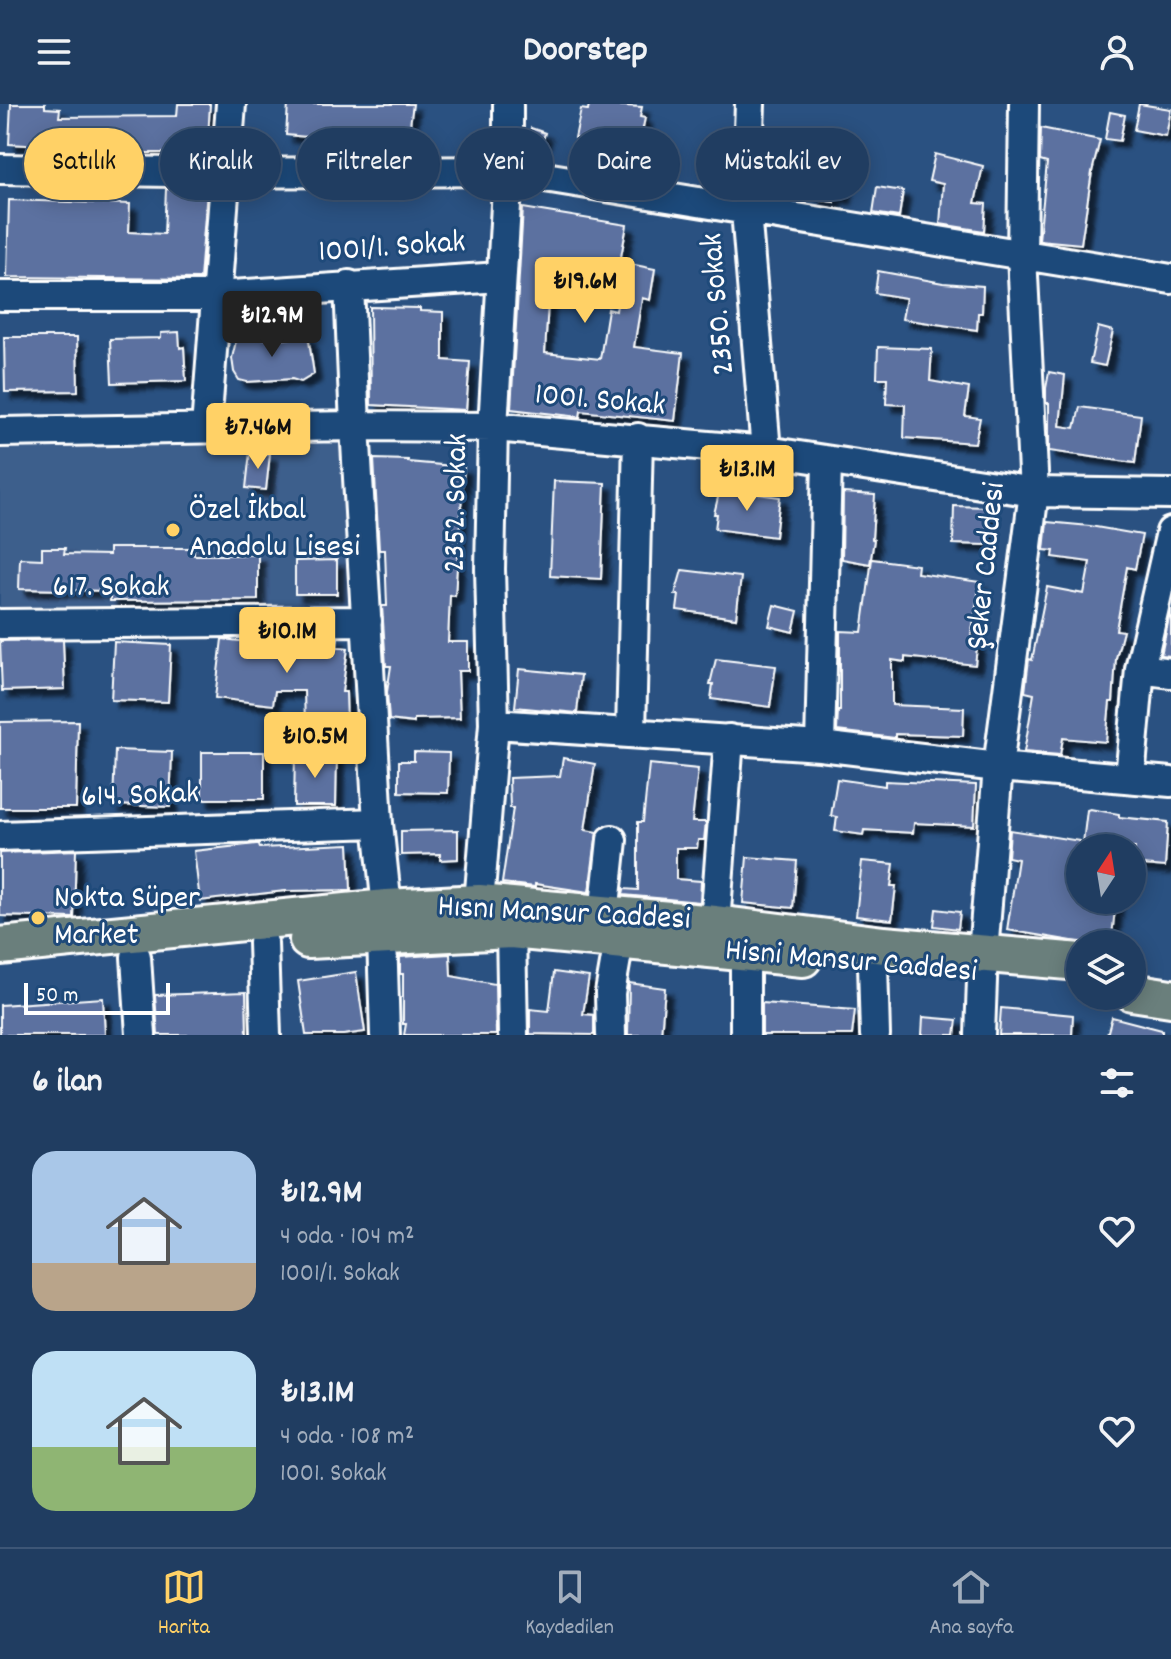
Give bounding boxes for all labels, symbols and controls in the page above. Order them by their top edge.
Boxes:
text: Doorstep [523,26,648,78]
icon: menu [32,30,76,74]
icon: person [1095,30,1139,74]
chip: Satılık [24,128,144,200]
chip: Kiralık [160,128,281,200]
chip: Filtreler [297,128,440,200]
chip: Yeni [456,128,553,200]
chip: Daire [569,128,680,200]
chip: Müstakil ev [696,128,869,200]
street label: 1001/1. Sokak [317,221,467,277]
street label: 2350. Sokak [691,231,749,377]
pin: ₺19.6M [520,257,650,325]
text: ₺19.6M [553,264,617,301]
pin: ₺12.9M [207,291,337,359]
text: ₺12.9M [241,298,304,335]
street label: 1001. Sokak [533,373,667,431]
pin: ₺7.46M [193,403,323,471]
text: ₺7.46M [224,410,292,447]
street label: 2352. Sokak [434,433,482,573]
pin: ₺13.1M [682,445,812,513]
text: ₺13.1M [719,452,775,489]
street label: Şeker Caddesi [956,480,1020,652]
place label: Özel İkbal Anadolu Lisesi [189,489,360,572]
marker: Özel İkbal Anadolu Lisesi [164,521,182,539]
street label: 617. Sokak [52,566,170,612]
pin: ₺10.1M [222,607,352,675]
text: ₺10.1M [257,614,317,651]
pin: ₺10.5M [250,712,380,780]
text: ₺10.5M [282,719,348,756]
street label: 614. Sokak [80,772,200,822]
north arrow [1066,834,1146,914]
map controls [1066,834,1146,1010]
place label: Nokta Süper Market [54,877,200,960]
street label: Hısnı Mansur Caddesi [436,885,692,945]
marker: Nokta Süper Market [29,909,47,927]
street label: Hisni Mansur Caddesi [723,929,979,997]
button: layers [1066,930,1146,1010]
scale bar [24,979,170,1015]
text: 50 m [36,981,78,1012]
text: 6 ilan [32,1059,102,1108]
icon: filters [1095,1061,1139,1105]
text: ₺12.9M [280,1170,362,1219]
icon: home [96,1183,192,1279]
icon: heart [1095,1209,1139,1253]
text: 4 oda · 104 m² [280,1219,415,1256]
text: 1001/1. Sokak [280,1256,400,1293]
text: ₺13.1M [280,1370,355,1419]
icon: home [96,1383,192,1479]
icon: heart [1095,1409,1139,1453]
text: 4 oda · 108 m² [280,1419,414,1456]
text: 1001. Sokak [280,1456,387,1493]
tab: Harita [158,1565,210,1644]
tab: Kaydedilen [525,1565,614,1644]
tab: Ana sayfa [929,1565,1013,1644]

